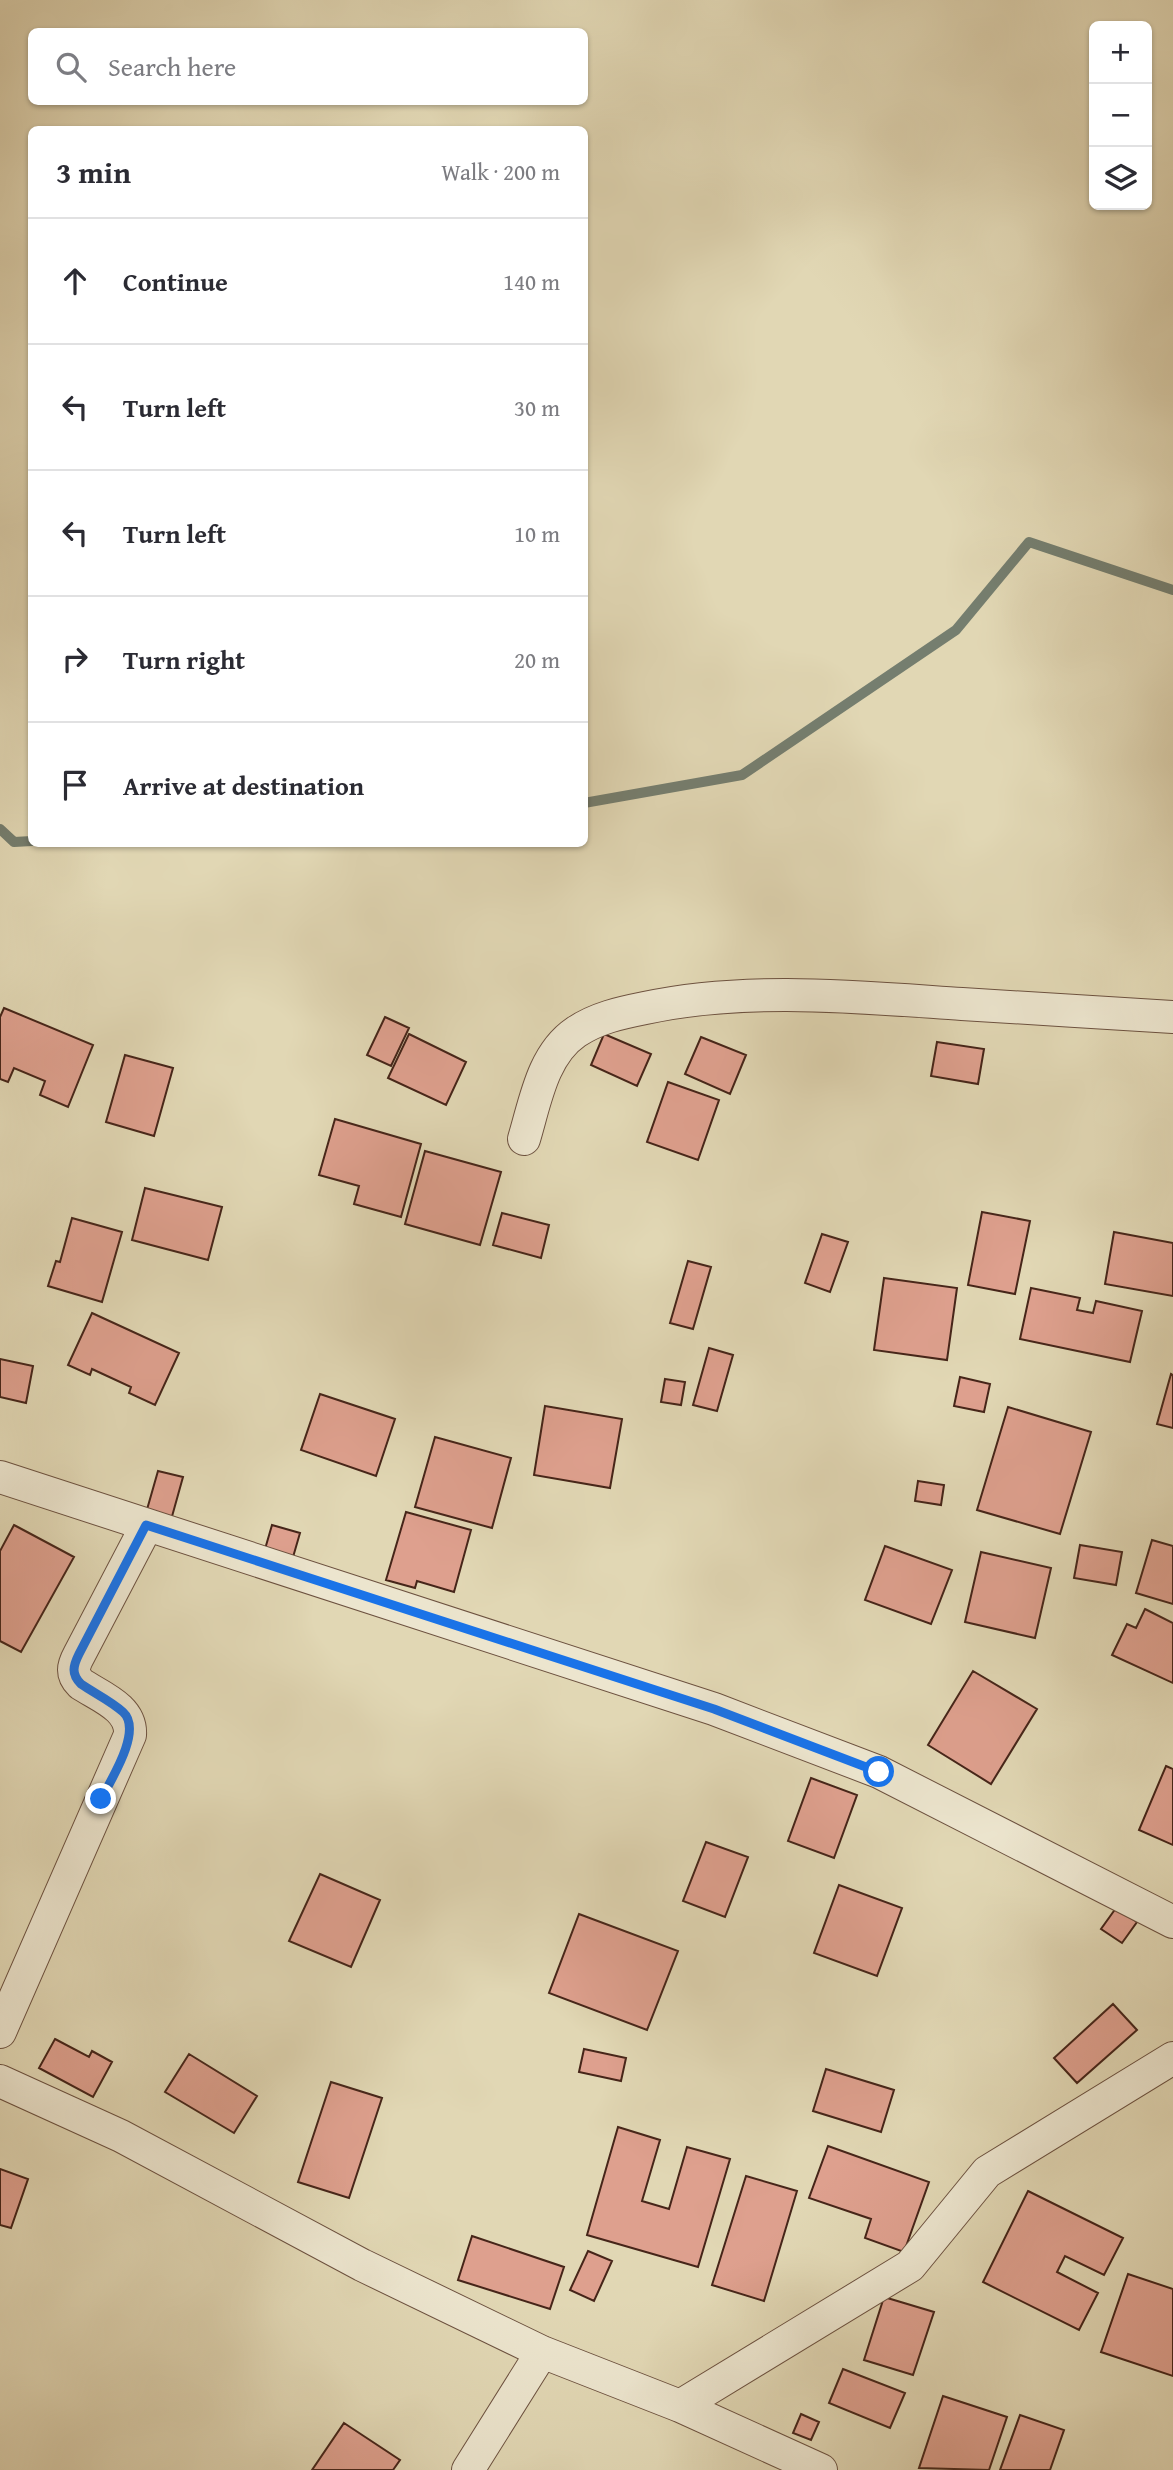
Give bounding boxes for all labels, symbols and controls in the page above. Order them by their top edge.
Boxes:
map controls [1089,21,1152,210]
button: + [1089,21,1152,84]
search box [28,28,588,105]
text: Search here [108,47,236,86]
icon: search [52,48,90,86]
button: − [1089,84,1152,147]
button: layers [1089,147,1152,210]
text: 3 min [56,150,131,194]
text: Walk · 200 m [441,155,560,188]
icon: ahead [56,262,94,300]
text: Continue [123,262,228,301]
text: 140 m [503,265,560,298]
icon: left [56,388,94,426]
text: Turn left [123,388,226,427]
text: 30 m [514,391,560,424]
icon: left [56,514,94,552]
text: Turn left [123,514,226,553]
text: 10 m [514,517,560,550]
icon: right [56,640,94,678]
text: Turn right [123,640,245,679]
text: 20 m [514,643,560,676]
icon: arrive [56,766,94,804]
text: Arrive at destination [123,766,364,805]
route start [863,1756,894,1787]
route end [85,1783,116,1814]

